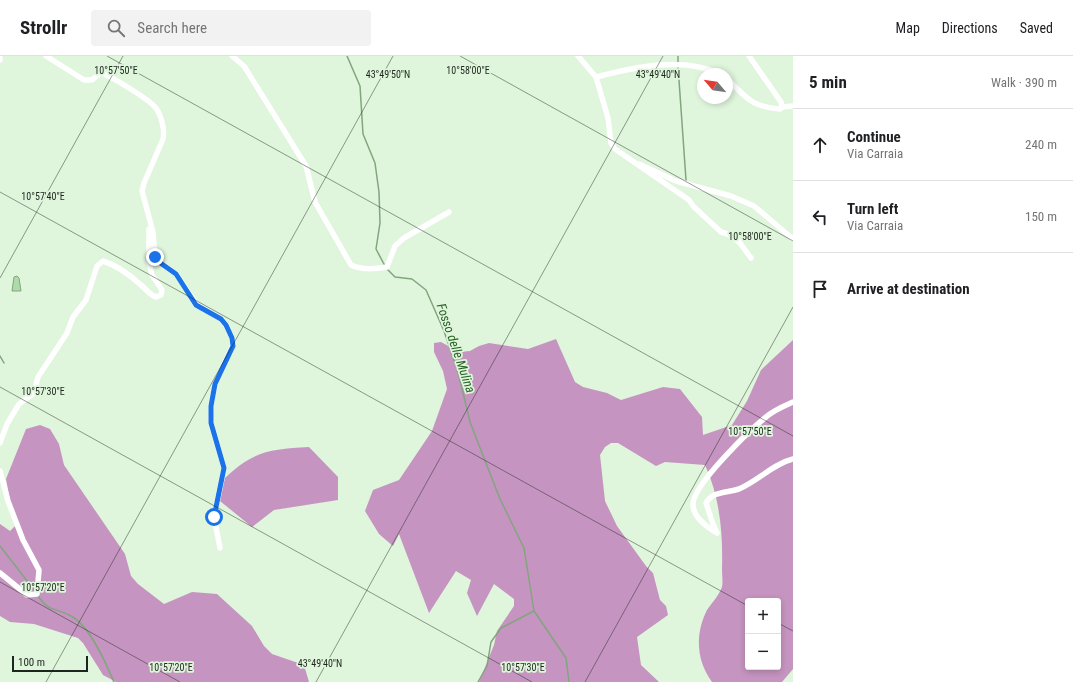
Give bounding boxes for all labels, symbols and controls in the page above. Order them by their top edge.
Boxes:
search box [91,10,371,46]
text: Strollr [20,16,67,39]
icon: search [105,17,127,39]
text: Search here [137,19,207,37]
text: Map [896,20,920,36]
text: Directions [942,20,998,36]
text: Saved [1020,20,1053,36]
text: 10°57'50"E [94,65,138,76]
text: 10°58'00"E [446,65,490,76]
north arrow [697,68,733,104]
text: 43°49'50"N [366,69,410,80]
text: 43°49'40"N [636,69,680,80]
text: 5 min [809,72,847,92]
text: Walk · 390 m [991,75,1057,90]
text: Continue [847,128,901,146]
icon: ahead [809,134,831,156]
text: 240 m [1025,137,1057,152]
text: Via Carraia [847,146,903,161]
text: 10°57'40"E [21,191,65,202]
text: Turn left [847,200,898,218]
icon: left [809,206,831,228]
text: 150 m [1025,209,1057,224]
text: Via Carraia [847,218,903,233]
text: 10°58'00"E [728,231,772,242]
route end [146,248,164,266]
icon: arrive [809,278,831,300]
text: Arrive at destination [847,280,970,298]
water label: Fosso delle Mulina [434,301,478,395]
text: 10°57'30"E [21,386,65,397]
text: 10°57'50"E [728,426,772,437]
route start [205,508,223,526]
text: 10°57'20"E [21,582,65,593]
map controls [745,598,781,670]
button: + [745,598,781,634]
button: − [745,634,781,670]
scale bar [12,654,88,673]
text: 100 m [18,656,45,669]
text: 43°49'40"N [298,658,342,669]
text: 10°57'20"E [149,662,193,673]
text: 10°57'30"E [501,662,545,673]

